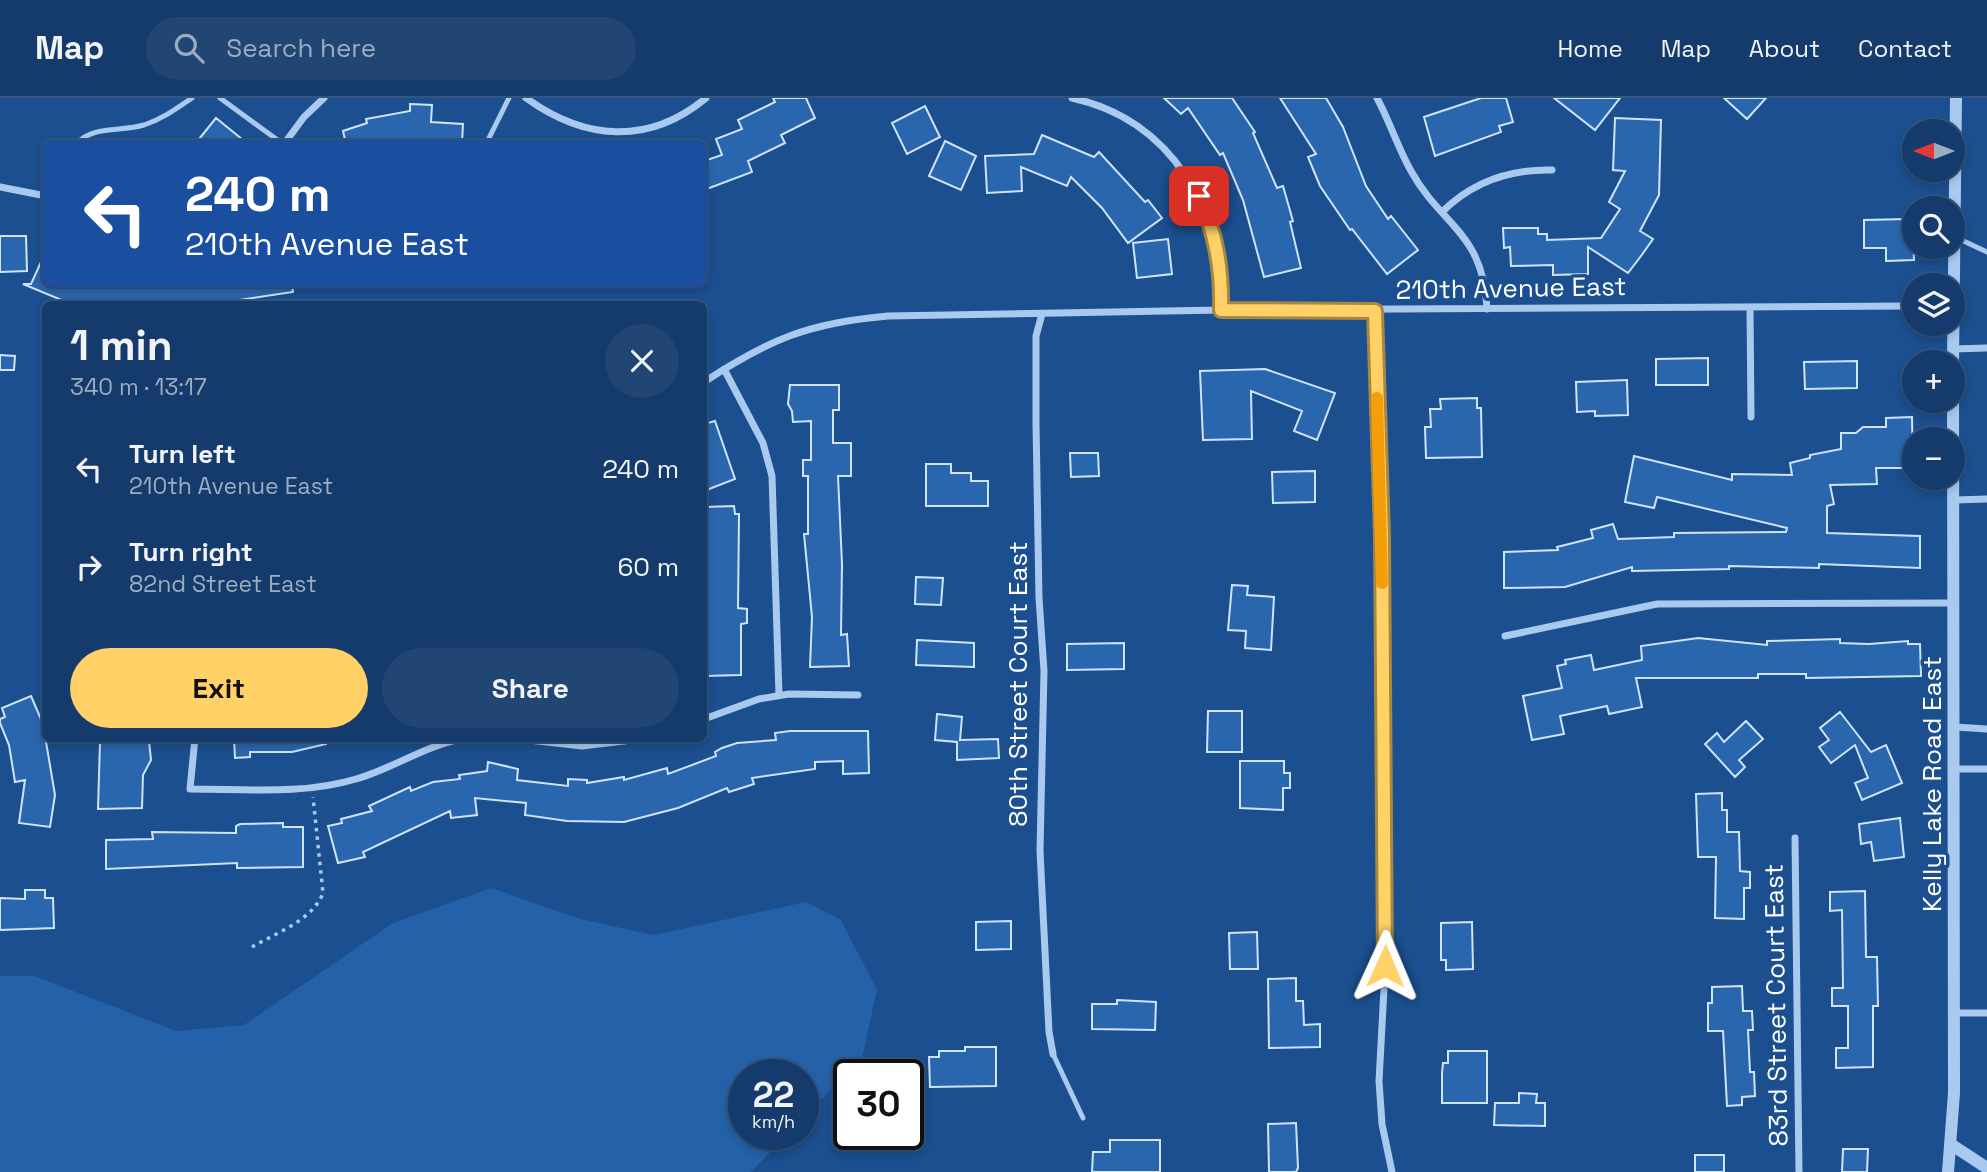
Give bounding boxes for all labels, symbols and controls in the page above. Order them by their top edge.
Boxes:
search box [146,17,636,80]
text: Map [35,27,104,69]
icon: search [170,29,208,67]
text: Search here [226,31,376,65]
text: Home [1557,33,1623,64]
text: Map [1661,33,1711,64]
text: About [1749,33,1820,64]
text: Contact [1858,33,1952,64]
north arrow [1902,119,1965,182]
map controls [1902,119,1965,490]
text: 240 m [185,163,331,225]
pin [1169,166,1229,226]
icon: left [70,168,161,259]
icon: arrive [1180,177,1218,215]
button: search [1902,196,1965,259]
text: 210th Avenue East [185,224,469,264]
street label: 210th Avenue East [1395,269,1627,307]
button: layers [1902,273,1965,336]
text: 1 min [70,319,173,372]
button: close [605,324,679,398]
button: + [1902,350,1965,413]
text: 340 m · 13:17 [70,372,207,402]
button: − [1902,427,1965,490]
text: Turn left [129,437,236,471]
icon: left [70,450,108,488]
text: 240 m [602,452,679,486]
text: 210th Avenue East [129,471,333,501]
text: Turn right [129,535,253,569]
street label: 80th Street Court East [1001,541,1035,827]
icon: right [70,548,108,586]
text: 60 m [617,550,679,584]
text: 82nd Street East [129,569,317,599]
button: Exit [70,648,368,728]
button: Share [382,648,679,728]
street label: Kelly Lake Road East [1915,656,1949,912]
street label: 83rd Street Court East [1757,863,1795,1147]
position arrow [1348,929,1422,1003]
speed limit sign: 30 [833,1059,924,1150]
text: 22 [753,1073,794,1117]
text: km/h [752,1110,795,1133]

